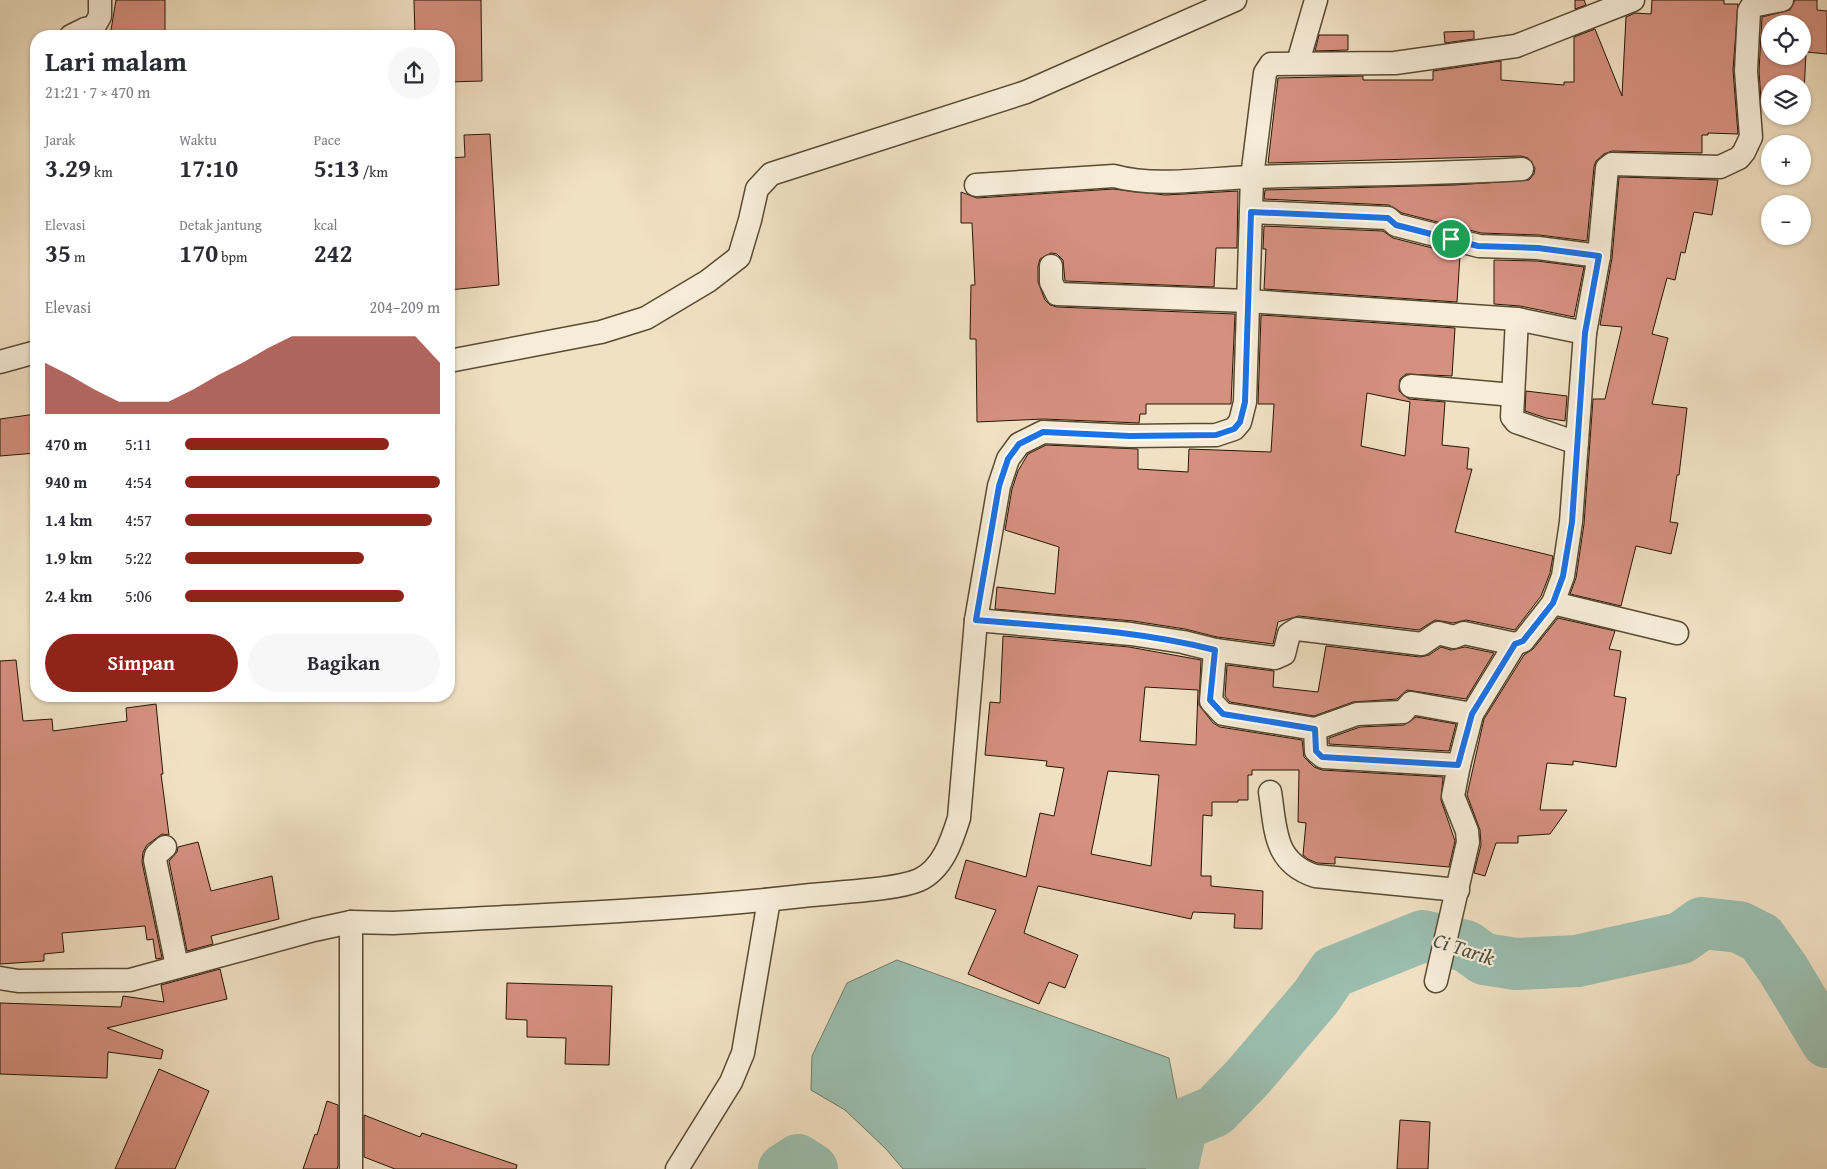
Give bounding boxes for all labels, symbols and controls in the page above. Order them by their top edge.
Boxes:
map controls [1761,15,1811,245]
button: locate [1761,15,1811,65]
text: Lari malam [45,40,187,81]
button: share [388,47,440,99]
button: layers [1761,75,1811,125]
text: 21:21 · 7 × 470 m [45,80,150,104]
text: Jarak [45,130,75,150]
text: Waktu [179,130,217,150]
text: Pace [314,130,341,150]
button: + [1761,135,1811,185]
text: 3.29 [45,150,91,186]
text: 17:10 [179,150,238,186]
text: 5:13 [314,150,360,186]
text: km [91,162,113,182]
text: /km [360,162,388,182]
button: − [1761,195,1811,245]
text: Elevasi [45,215,85,235]
text: Detak jantung [179,215,262,235]
text: kcal [314,215,338,235]
pin [1430,218,1472,260]
icon: arrive [1437,225,1465,253]
text: 35 [45,235,71,271]
text: 170 [179,235,218,271]
text: 242 [314,235,353,271]
text: m [71,247,85,267]
text: bpm [218,247,248,267]
text: Elevasi [45,295,91,319]
text: 204–209 m [370,295,440,319]
text: 470 m [45,432,87,456]
text: 5:11 [125,432,152,456]
text: 940 m [45,470,87,494]
text: 4:54 [125,470,152,494]
text: 1.4 km [45,508,92,532]
text: 4:57 [125,508,152,532]
text: 1.9 km [45,546,92,570]
text: 5:22 [125,546,152,570]
text: 2.4 km [45,584,92,608]
text: 5:06 [125,584,152,608]
button: Simpan [45,634,238,692]
button: Bagikan [248,634,440,692]
water label: Ci Tarik [1430,924,1499,973]

